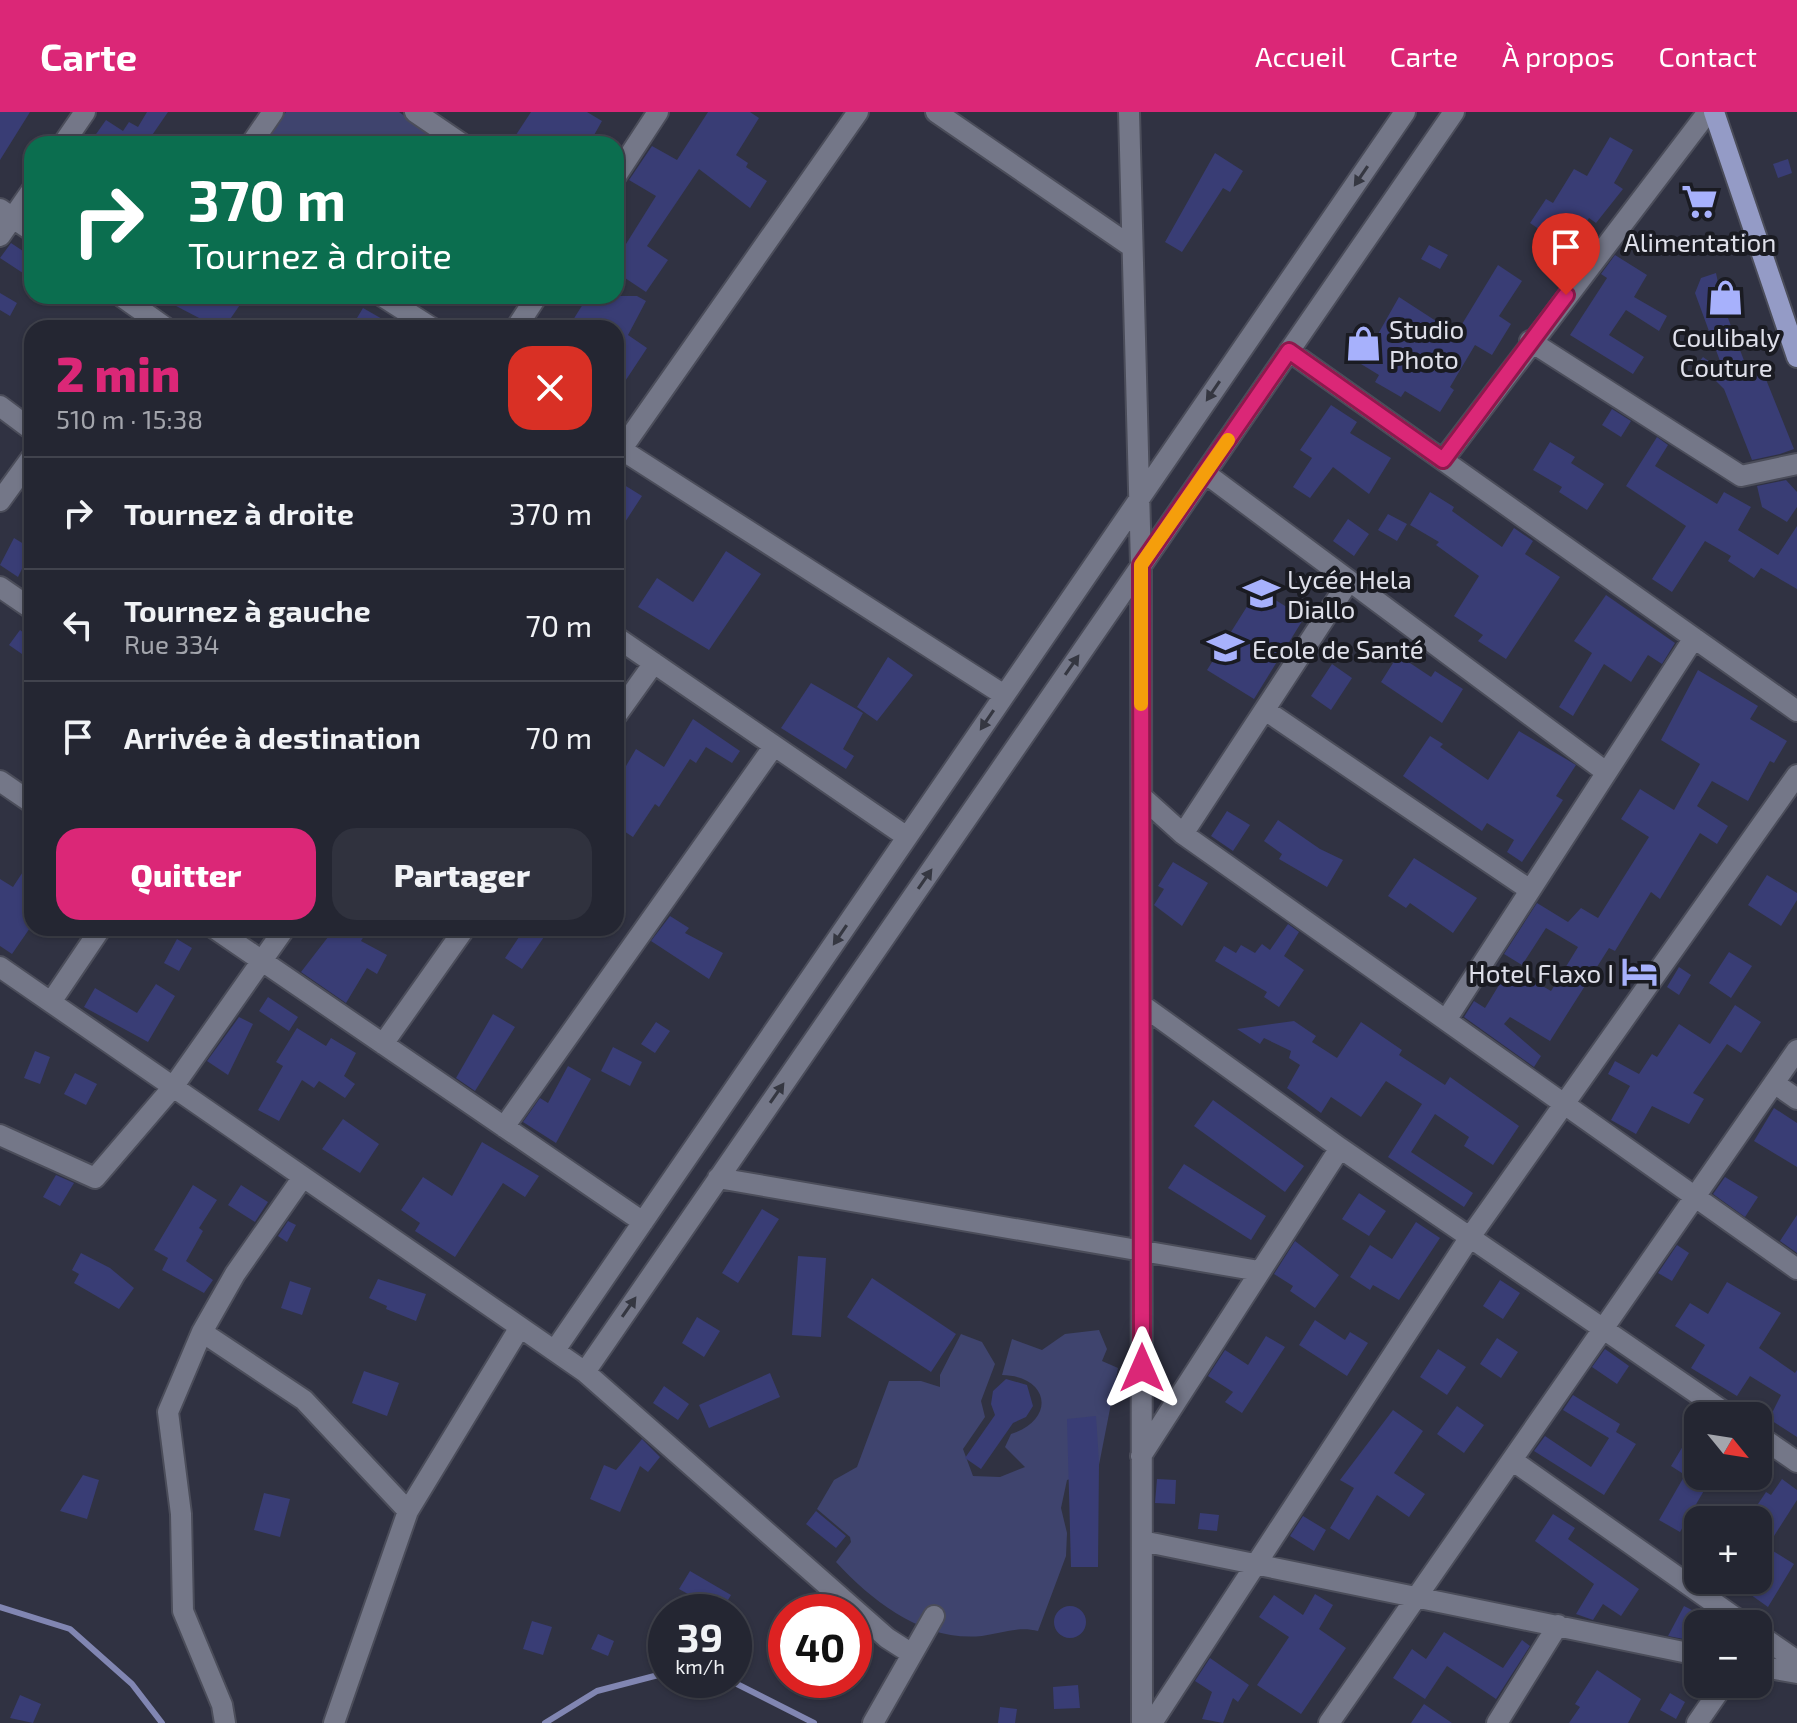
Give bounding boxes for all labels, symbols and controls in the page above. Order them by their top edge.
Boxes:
text: Carte [40,33,137,79]
text: Accueil [1255,39,1346,73]
text: Carte [1390,39,1458,73]
text: À propos [1502,39,1614,73]
text: Contact [1658,39,1757,73]
text: 370 m [188,165,346,232]
one-way arrow [1354,166,1369,187]
icon: right [56,168,160,272]
supermarket icon: Alimentation [1681,183,1719,221]
pin [1532,213,1600,295]
icon: arrive [1544,225,1588,269]
place label: Alimentation [1624,226,1776,257]
text: Tournez à droite [188,233,452,276]
shop icon: Coulibaly Couture [1707,278,1745,316]
place label: Studio Photo [1389,313,1464,374]
place label: Coulibaly Couture [1672,321,1781,382]
shop icon: Studio Photo [1344,324,1382,362]
text: 2 min [56,344,180,402]
button: close [508,346,592,430]
one-way arrow [1206,380,1221,401]
text: 510 m · 15:38 [56,403,203,434]
icon: right [56,491,100,535]
text: Tournez à droite [124,495,354,531]
text: 370 m [509,495,592,531]
place label: Lycée Hela Diallo [1287,563,1412,624]
school or university icon: Lycée Hela Diallo [1242,574,1280,612]
text: Tournez à gauche [124,592,371,628]
icon: left [56,603,100,647]
text: 70 m [526,607,592,643]
text: Rue 334 [124,628,220,659]
school or university icon: Ecole de Santé [1207,629,1245,667]
place label: Ecole de Santé [1252,633,1424,664]
one-way arrow [1064,655,1079,676]
one-way arrow [980,710,995,731]
icon: arrive [56,715,100,759]
text: Arrivée à destination [124,719,421,755]
text: 70 m [526,719,592,755]
button: Quitter [56,828,316,920]
button: Partager [332,828,592,920]
one-way arrow [917,869,932,890]
one-way arrow [833,924,848,945]
hotel icon: Hotel Flaxo I [1621,953,1659,991]
place label: Hotel Flaxo I [1468,957,1614,988]
one-way arrow [769,1083,784,1104]
one-way arrow [621,1297,636,1318]
position arrow [1100,1326,1184,1410]
north arrow [1684,1402,1772,1490]
map controls [1684,1402,1772,1698]
button: + [1684,1506,1772,1594]
speed limit sign: 40 [768,1594,872,1698]
button: − [1684,1610,1772,1698]
text: 39 [677,1612,723,1660]
text: km/h [675,1654,725,1678]

